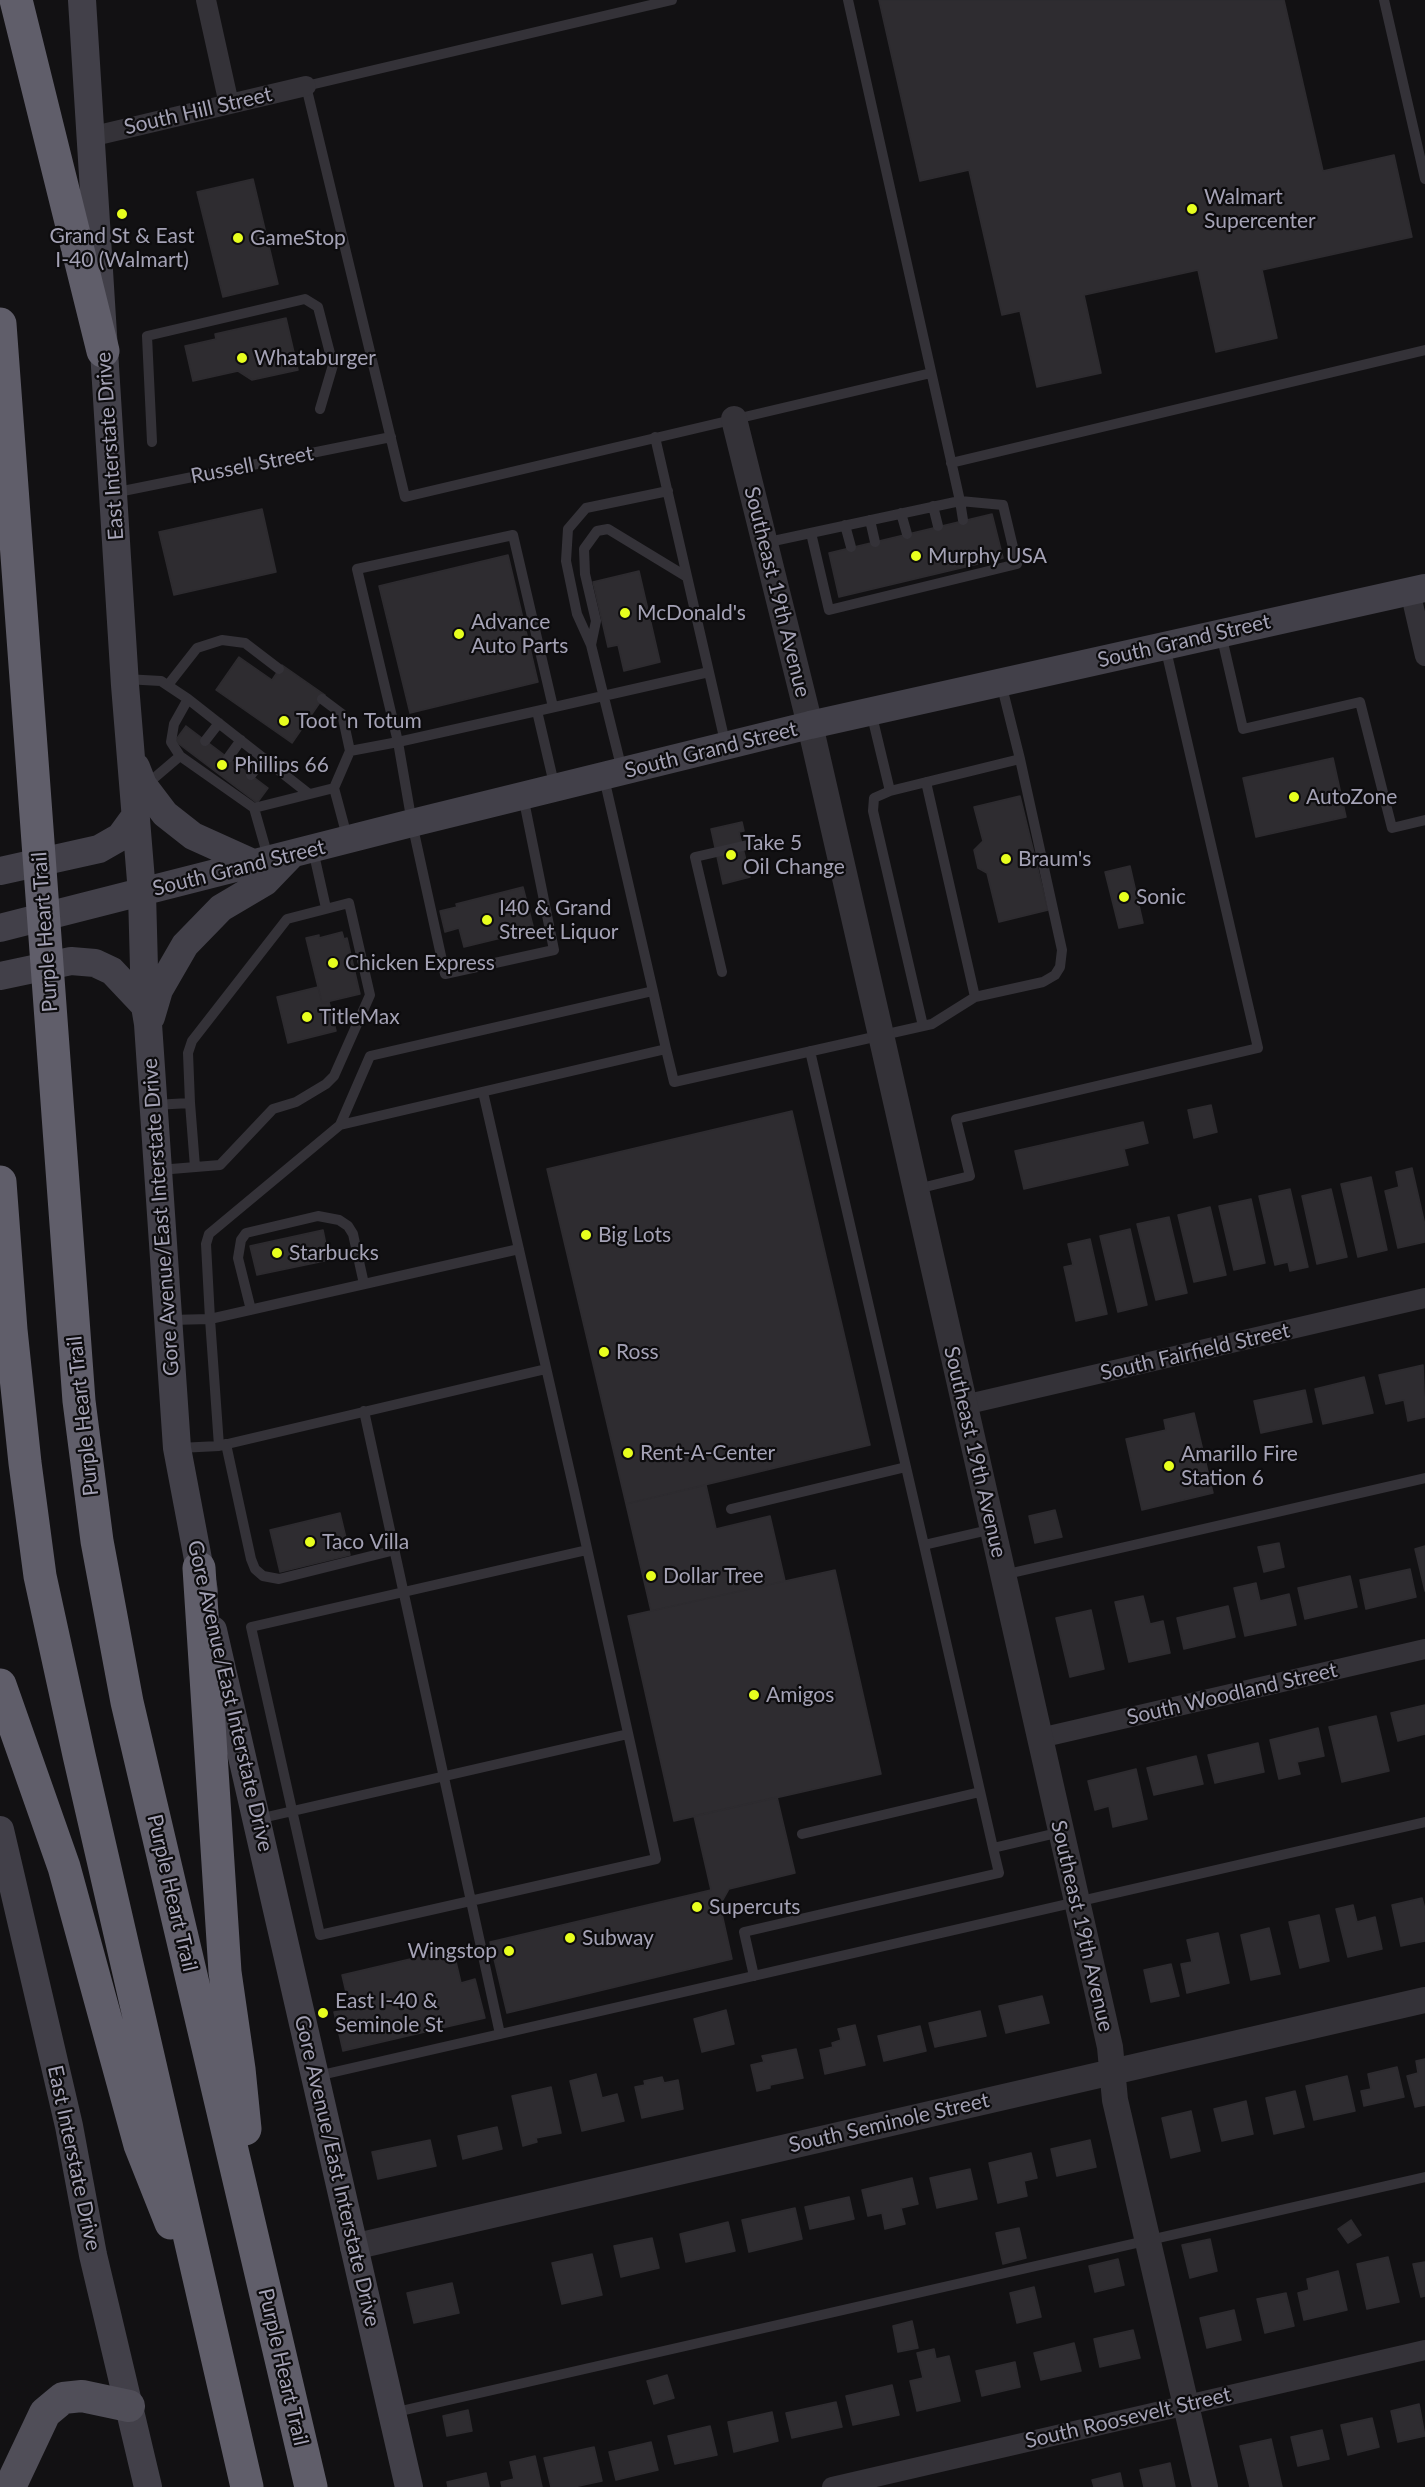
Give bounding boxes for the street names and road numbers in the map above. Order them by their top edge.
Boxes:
street label: South Hill Street [122,82,274,140]
street label: East Interstate Drive [91,351,129,541]
street label: Russell Street [189,441,315,489]
street label: Southeast 19th Avenue [739,484,815,700]
street label: South Grand Street [1095,609,1273,673]
street label: South Grand Street [622,716,800,784]
street label: South Grand Street [150,834,328,902]
street label: Purple Heart Trail [27,851,63,1013]
street label: Gore Avenue/East Interstate Drive [137,1057,185,1377]
street label: South Fairfield Street [1098,1318,1292,1386]
street label: Purple Heart Trail [62,1335,104,1497]
street label: Southeast 19th Avenue [938,1344,1012,1560]
street label: Gore Avenue/East Interstate Drive [182,1538,278,1854]
street label: South Woodland Street [1124,1658,1340,1730]
street label: Purple Heart Trail [142,1812,202,1974]
street label: Southeast 19th Avenue [1045,1818,1119,2034]
street label: Gore Avenue/East Interstate Drive [289,2013,385,2329]
street label: East Interstate Drive [42,2063,106,2253]
street label: South Seminole Street [786,2088,992,2158]
street label: Purple Heart Trail [253,2286,313,2448]
street label: South Roosevelt Street [1023,2382,1233,2454]

